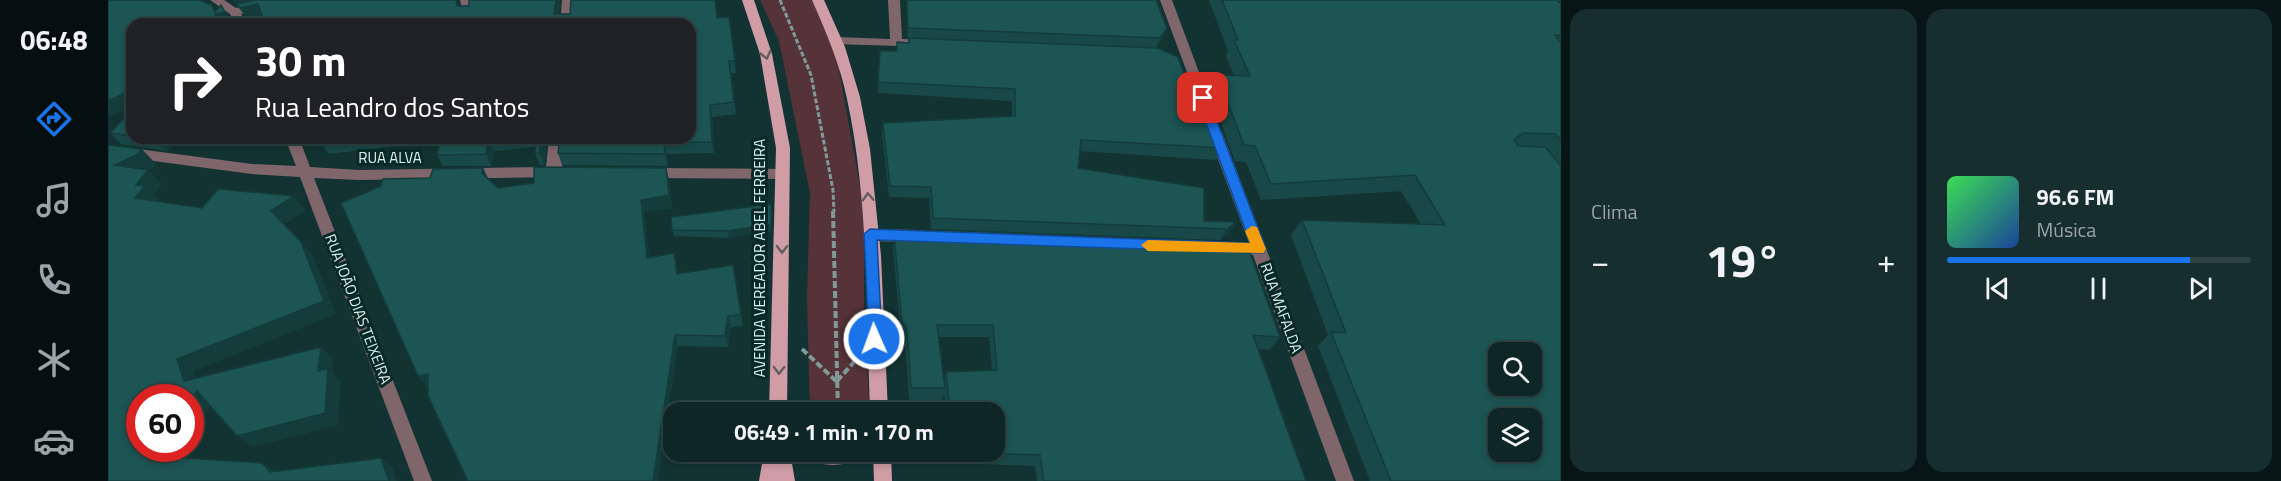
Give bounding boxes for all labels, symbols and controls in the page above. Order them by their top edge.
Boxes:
text: 06:48 [20,19,88,60]
text: 30 m [255,28,347,92]
icon: right [156,42,234,120]
one-way arrow [759,50,771,60]
pin [1177,72,1228,123]
icon: arrive [1186,81,1219,114]
text: Rua Leandro dos Santos [255,86,529,127]
icon: directions [33,98,75,140]
street label: AVENIDA VEREADOR ABEL FERREIRA [748,139,771,377]
street label: RUA ALVA [358,146,422,169]
icon: music [33,179,75,221]
text: 96.6 FM [2037,180,2115,214]
one-way arrow [862,192,875,201]
text: Clima [1591,196,1638,227]
text: Música [2037,214,2096,245]
text: 19° [1705,226,1781,294]
street label: RUA JOÃO DIAS TEIXEIRA [319,230,398,387]
text: − [1591,236,1609,286]
text: + [1877,236,1895,286]
one-way arrow [775,244,788,253]
icon: phone [33,259,75,301]
street label: RUA MAFALDA [1255,259,1308,356]
icon: previous [1981,272,2014,305]
icon: pause [2082,272,2115,305]
icon: next [2184,272,2217,305]
position arrow [842,307,906,371]
icon: climate [33,339,75,381]
map controls [1488,342,1542,462]
button: search [1488,342,1542,396]
one-way arrow [773,366,785,375]
speed limit sign: 60 [126,384,204,462]
button: layers [1488,408,1542,462]
text: 06:49 · 1 min · 170 m [734,415,934,449]
icon: car [33,420,75,462]

